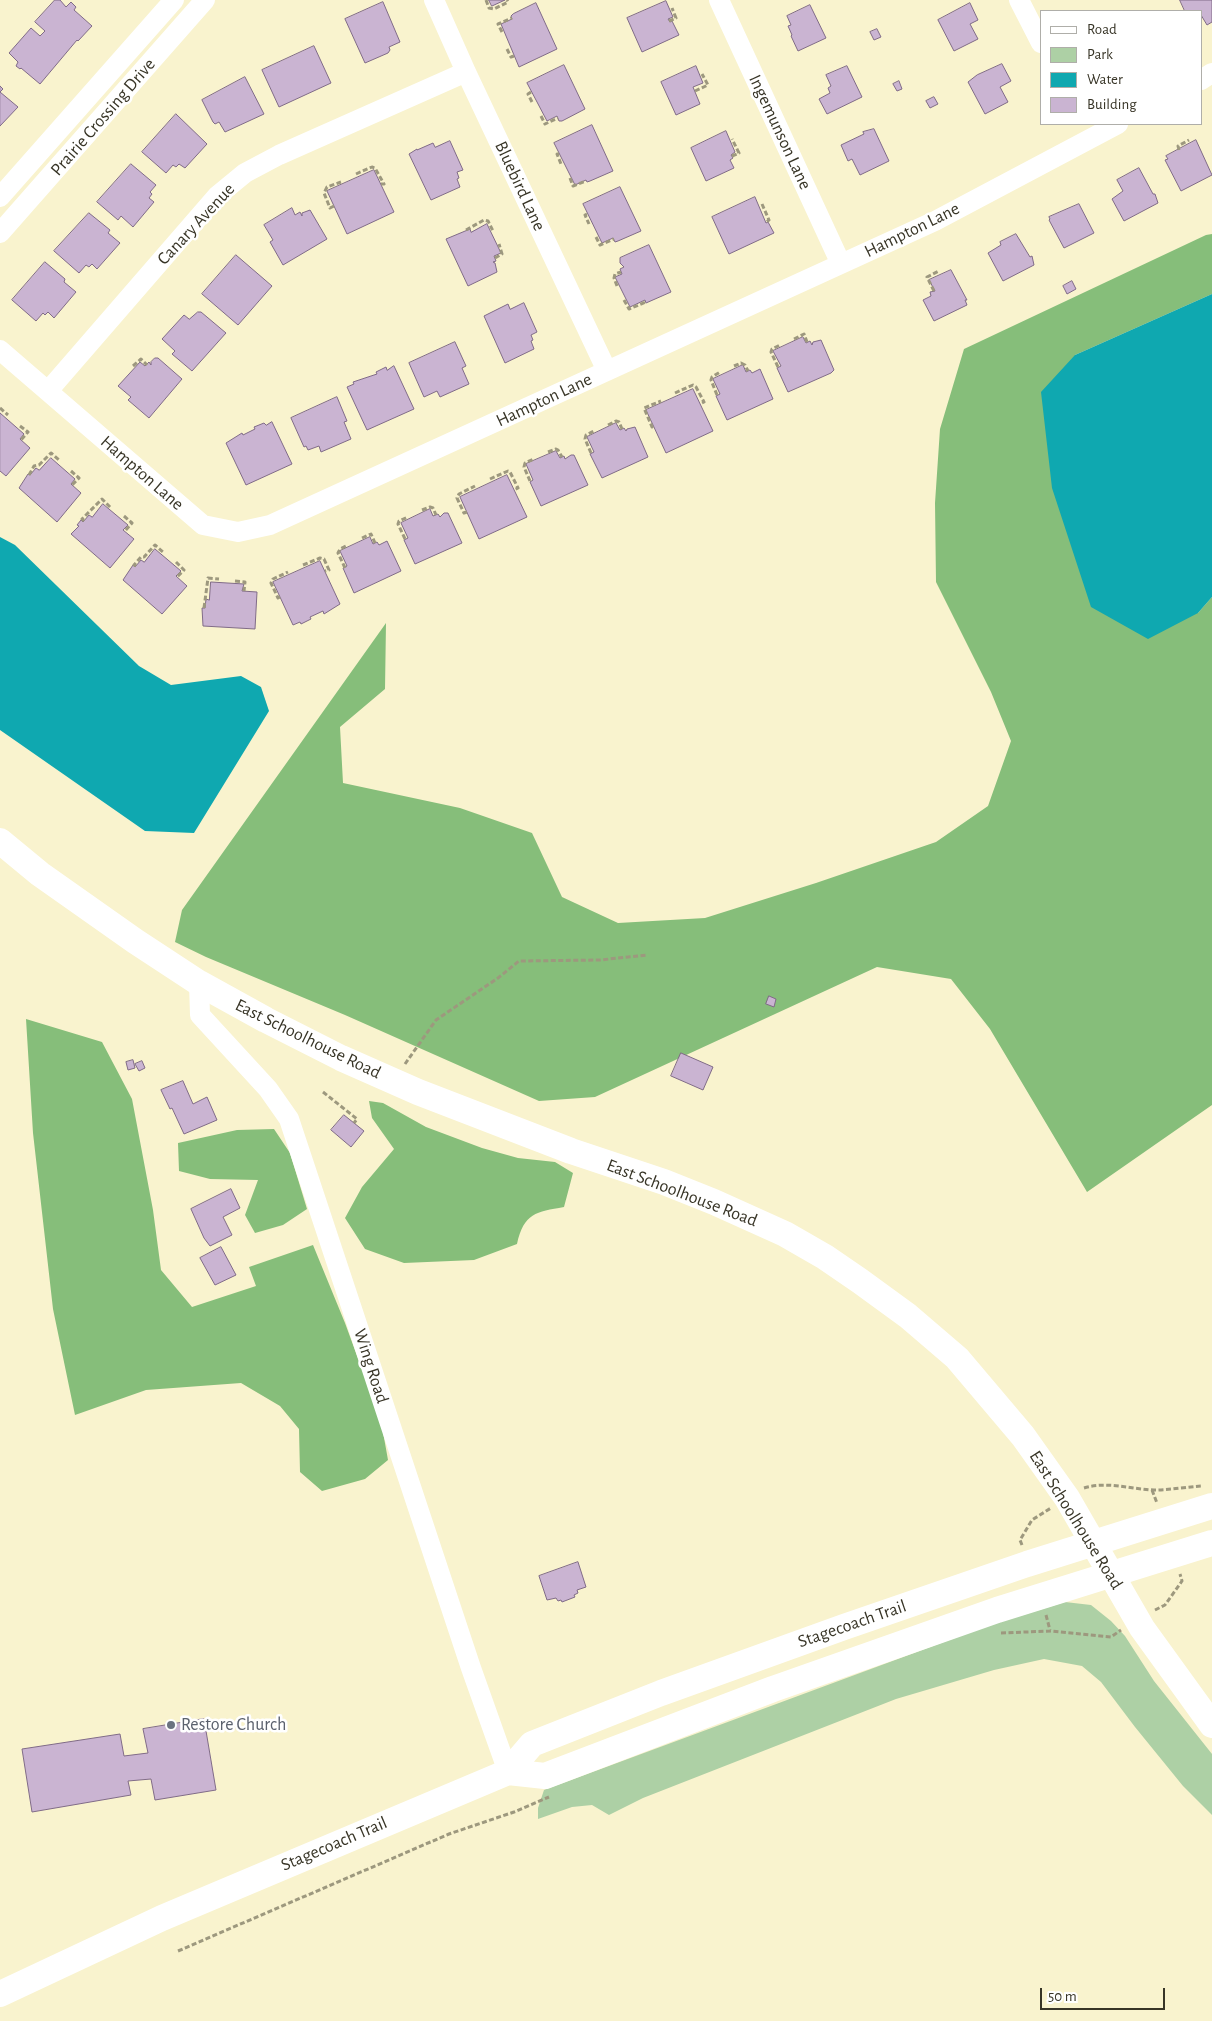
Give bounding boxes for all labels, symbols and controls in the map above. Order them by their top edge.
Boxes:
legend [1040,10,1202,125]
text: Road [1087,22,1117,37]
text: Park [1087,47,1113,62]
street label: Prairie Crossing Drive [46,54,160,180]
street label: Ingemunson Lane [744,71,816,193]
text: Water [1087,72,1123,87]
text: Building [1087,97,1137,112]
street label: Bluebird Lane [490,138,550,234]
street label: Canary Avenue [153,179,239,269]
street label: Hampton Lane [861,198,963,262]
street label: Hampton Lane [493,368,595,432]
street label: Hampton Lane [96,431,188,515]
street label: East Schoolhouse Road [232,994,384,1084]
street label: East Schoolhouse Road [604,1154,760,1232]
street label: Wing Road [349,1326,393,1406]
street label: East Schoolhouse Road [1025,1447,1127,1593]
street label: Stagecoach Trail [795,1595,909,1653]
place label: Restore Church [181,1714,286,1736]
marker: Restore Church [165,1719,177,1731]
street label: Stagecoach Trail [278,1812,390,1876]
scale bar [1042,1978,1167,2010]
text: 50 m [1048,1989,1077,2004]

